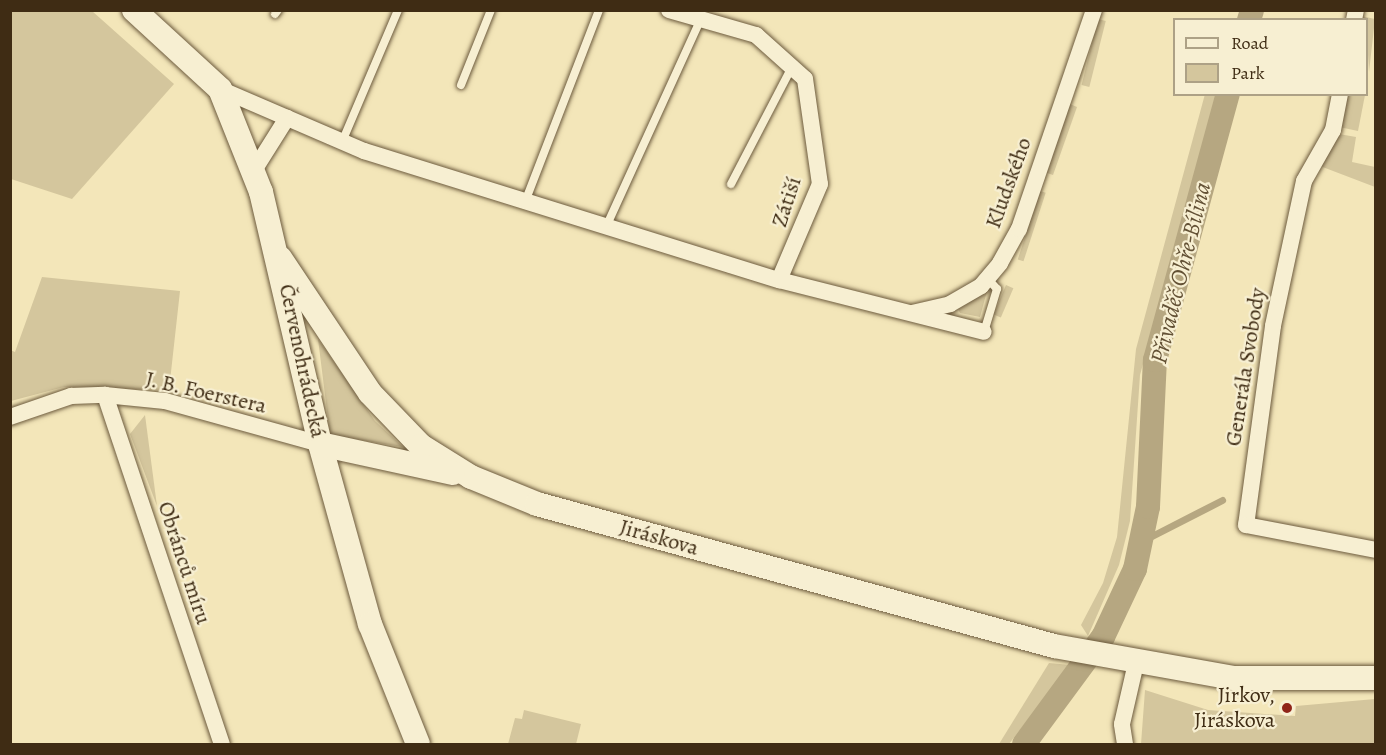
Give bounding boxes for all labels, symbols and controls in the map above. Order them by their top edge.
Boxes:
legend [1173,18,1368,96]
text: Road [1231,31,1268,55]
text: Park [1231,61,1265,85]
street label: Kludského [980,134,1038,232]
street label: Zátiší [767,174,807,230]
water label: Přivaděč Ohře-Bílina [1145,179,1217,367]
street label: Červenohrádecká [273,282,331,440]
street label: Generála Svobody [1220,286,1272,448]
street label: J. B. Foerstera [143,366,269,420]
street label: Obránců míru [152,498,216,628]
street label: Jiráskova [616,514,702,562]
place label: Jirkov, Jiráskova [1194,682,1275,734]
marker: Jirkov, Jiráskova [1280,701,1294,715]

